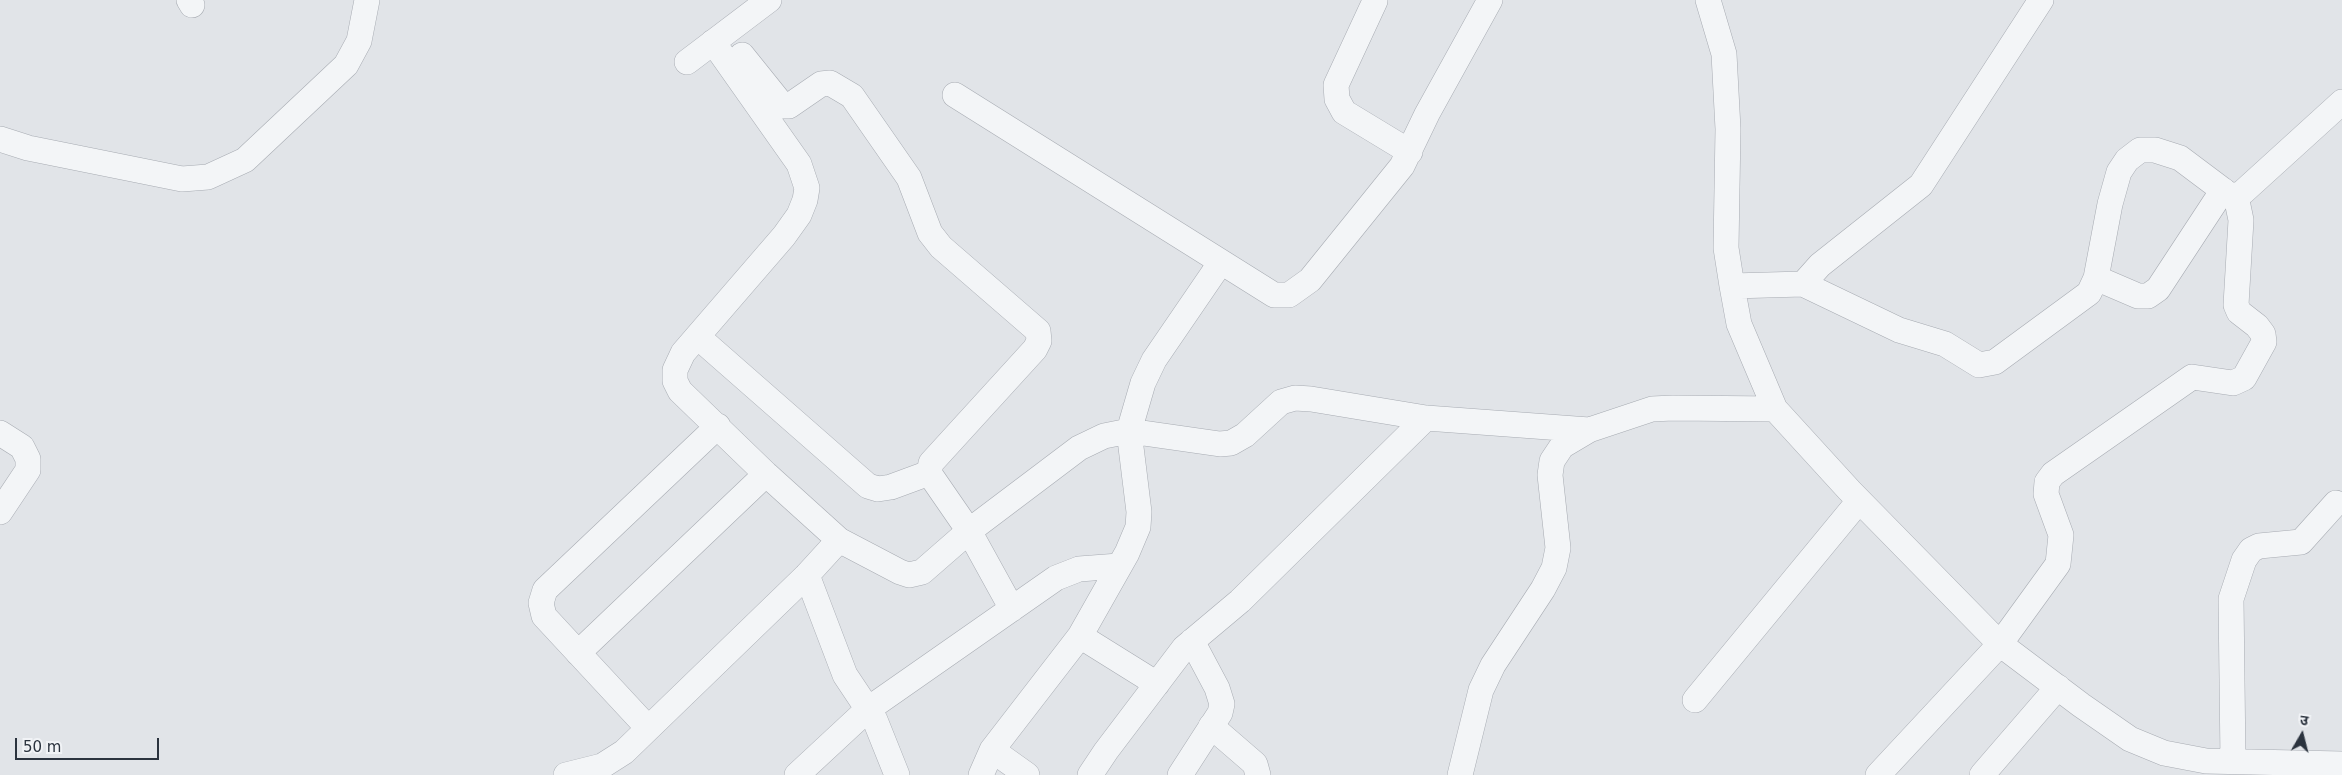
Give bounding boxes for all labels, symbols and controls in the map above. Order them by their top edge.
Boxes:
north arrow [2277,710,2327,760]
text: उ [2299,712,2309,729]
scale bar [18,728,161,760]
text: 50 m [23,738,61,756]

